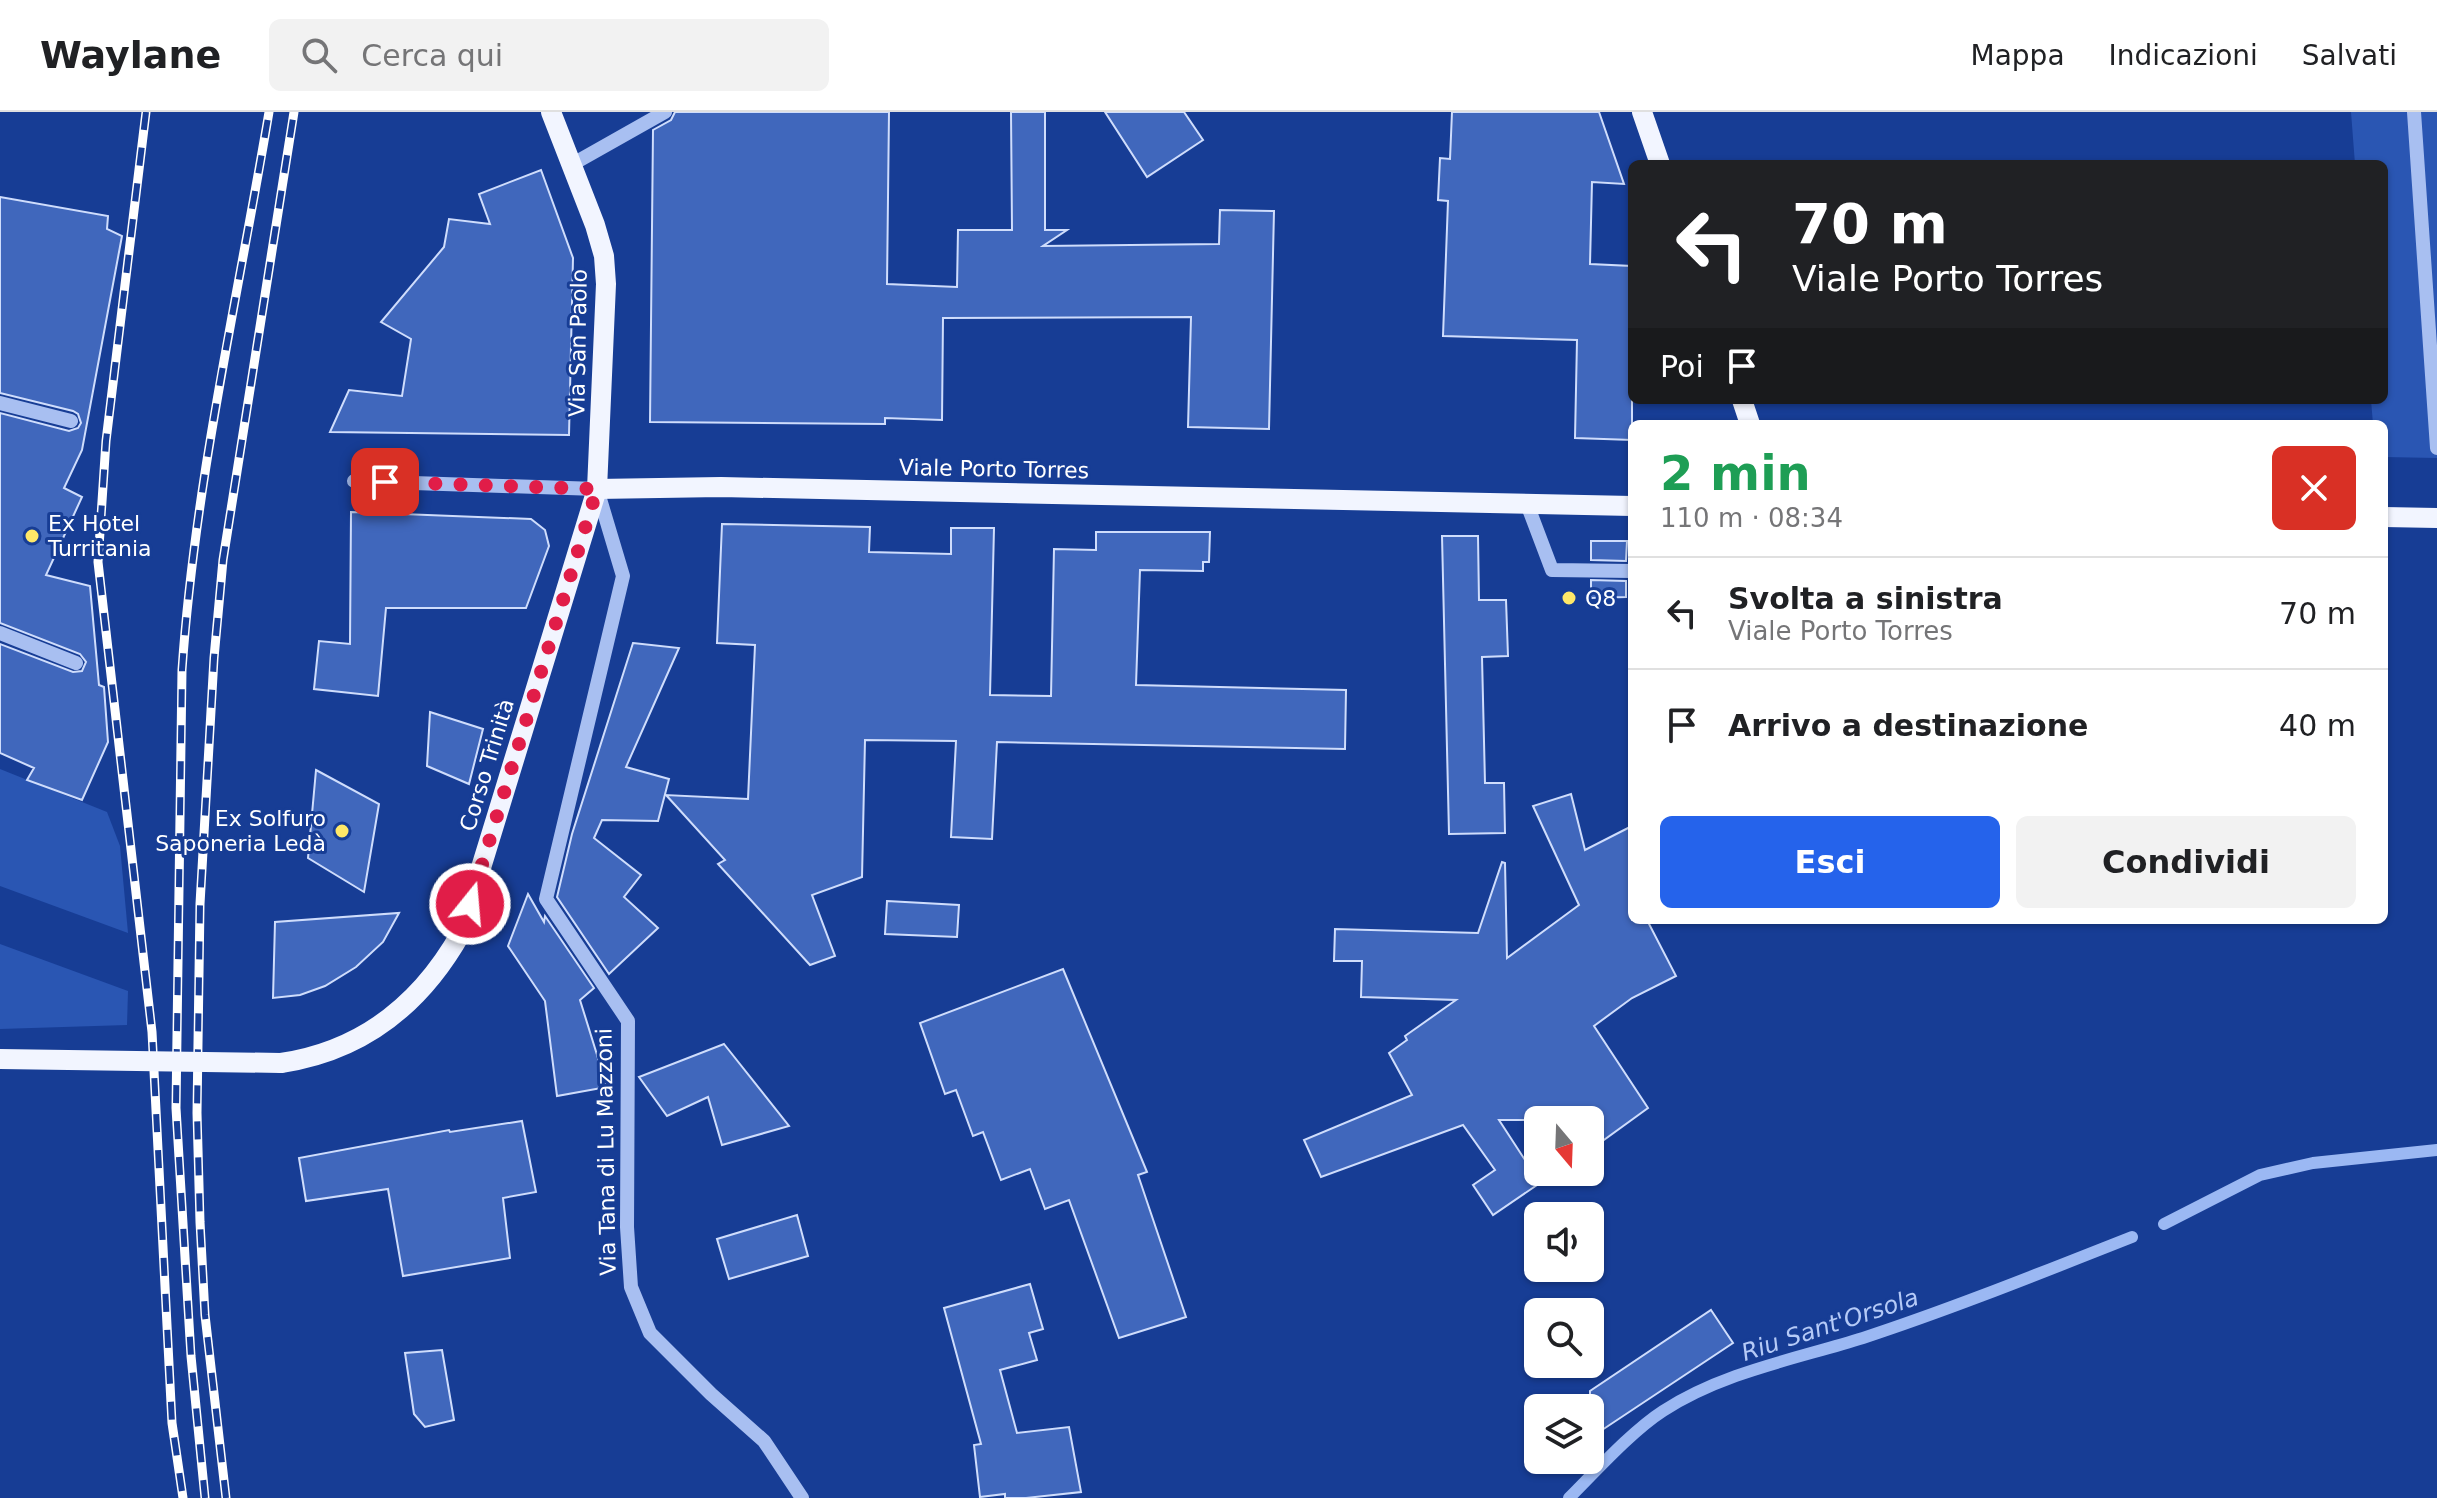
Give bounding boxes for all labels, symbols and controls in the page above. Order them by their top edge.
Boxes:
search box [269,19,829,91]
text: Waylane [40,33,221,77]
icon: search [297,33,341,77]
text: Cerca qui [361,38,503,73]
text: Mappa [1971,39,2065,72]
text: Indicazioni [2109,39,2258,72]
text: Salvati [2302,39,2397,72]
text: 70 m [1792,191,1948,256]
icon: left [1660,192,1764,296]
text: Viale Porto Torres [1792,258,2103,299]
street label: Via San Paolo [564,269,592,417]
icon: arrive [1720,344,1764,388]
text: Poi [1660,349,1704,384]
text: 2 min [1660,445,1811,501]
button: close [2272,446,2356,530]
pin [351,448,419,516]
street label: Viale Porto Torres [899,455,1089,483]
icon: arrive [363,460,407,504]
text: 110 m · 08:34 [1660,503,1843,533]
place label: Ex Hotel Turritania [47,511,152,561]
marker: Ex Hotel Turritania [23,527,41,545]
text: Svolta a sinistra [1728,581,2003,616]
place label: Q8 [1585,586,1616,611]
marker: Q8 [1560,589,1578,607]
icon: left [1660,591,1704,635]
text: 70 m [2279,596,2356,631]
text: Viale Porto Torres [1728,616,1953,646]
street label: Corso Trinità [455,696,519,834]
icon: arrive [1660,703,1704,747]
text: Arrivo a destinazione [1728,708,2088,743]
text: 40 m [2279,708,2356,743]
place label: Ex Solfuro Saponeria Ledà [155,806,326,856]
button: Esci [1660,816,2000,908]
button: Condividi [2016,816,2356,908]
marker: Ex Solfuro Saponeria Ledà [333,822,351,840]
position arrow [428,862,512,946]
street label: Via Tana di Lu Mazzoni [591,1028,621,1276]
north arrow [1524,1106,1604,1186]
map controls [1524,1106,1604,1474]
button: sound [1524,1202,1604,1282]
water label: Riu Sant'Orsola [1738,1283,1922,1367]
button: search [1524,1298,1604,1378]
button: layers [1524,1394,1604,1474]

